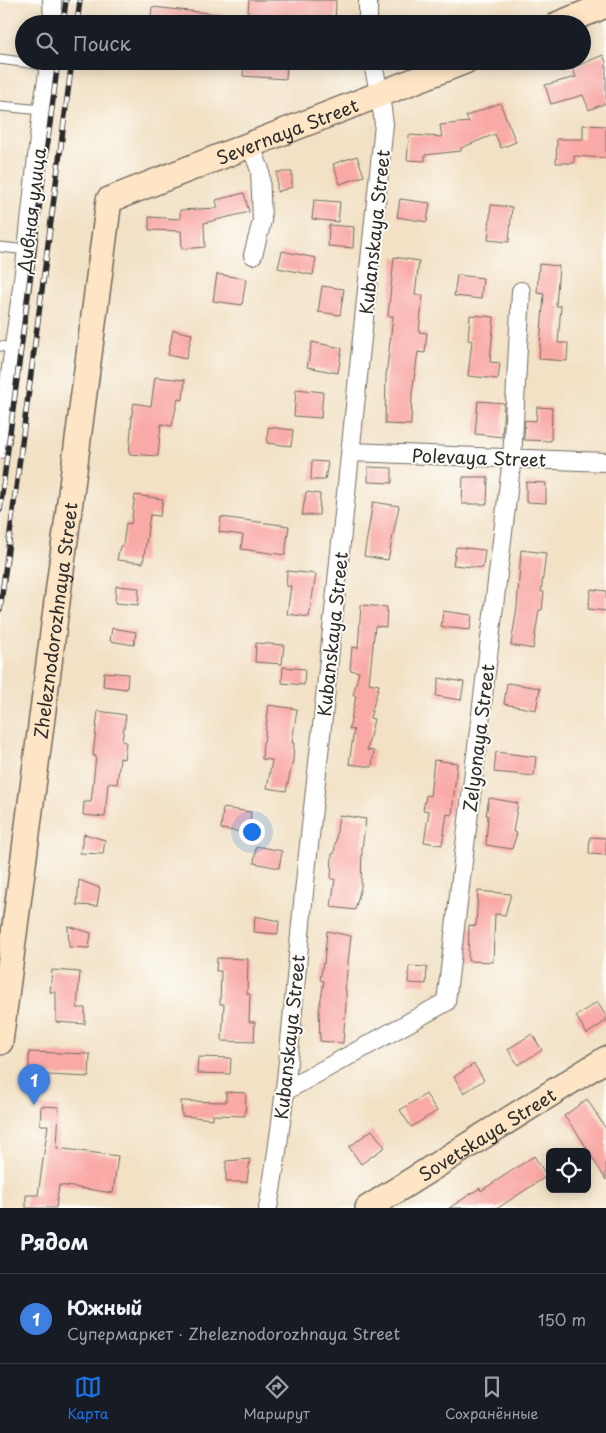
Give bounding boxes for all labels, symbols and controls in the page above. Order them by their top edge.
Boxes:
search box [15,15,591,70]
icon: search [33,29,61,57]
text: Поиск [73,29,131,57]
street label: Severnaya Street [212,91,362,170]
street label: Дивная улица [10,145,52,275]
street label: Kubanskaya Street [352,148,396,316]
street label: Polevaya Street [411,441,547,473]
street label: Zheleznodorozhnaya Street [26,501,83,740]
street label: Kubanskaya Street [310,550,354,718]
street label: Zelyonaya Street [456,662,500,814]
your location [239,819,265,845]
street label: Kubanskaya Street [267,953,311,1121]
pin: 1 [18,1064,50,1105]
street label: Sovetskaya Street [413,1080,561,1187]
map controls [546,1148,591,1193]
button: locate [546,1148,591,1193]
text: Рядом [20,1225,88,1257]
text: Южный [67,1293,143,1321]
text: 1 [32,1307,40,1331]
text: 150 m [538,1307,586,1331]
text: Супермаркет · Zheleznodorozhnaya Street [67,1321,400,1345]
tab: Карта [68,1373,109,1424]
tab: Маршрут [244,1373,310,1424]
tab: Сохранённые [445,1373,538,1424]

